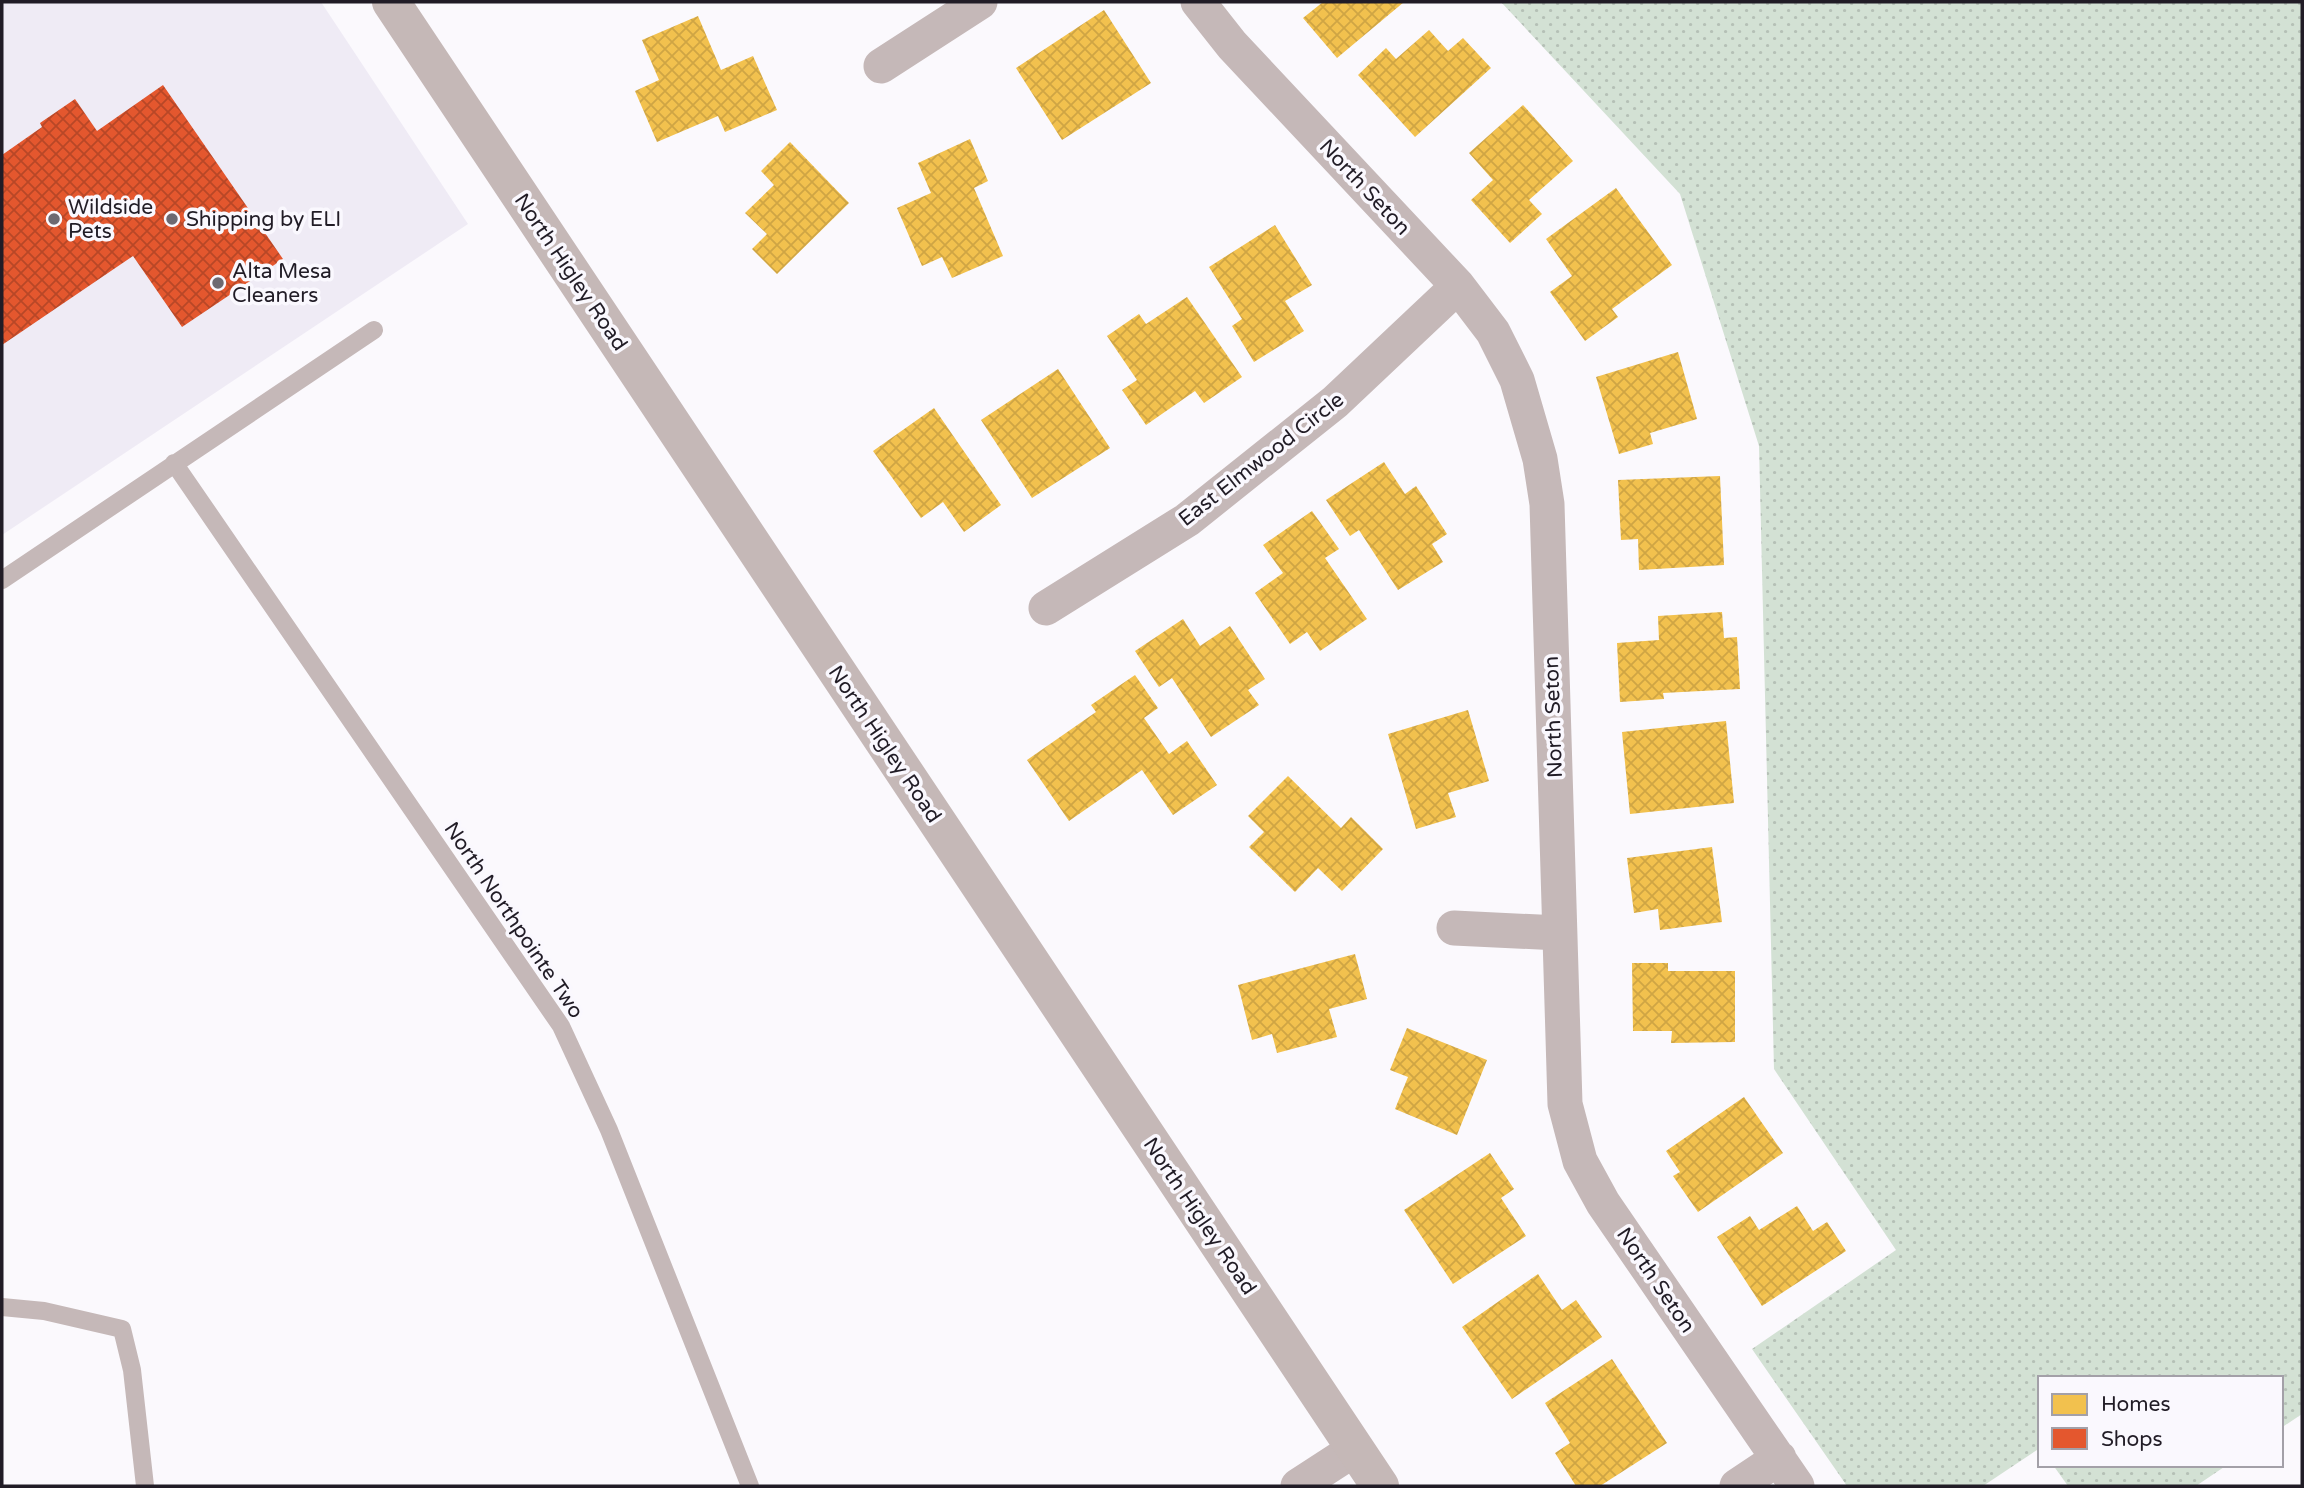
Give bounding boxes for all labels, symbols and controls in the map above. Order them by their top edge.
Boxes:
street label: North Seton [1314,134,1415,240]
street label: North Higley Road [509,189,632,356]
place label: Wildside Pets [68,195,153,244]
place label: Shipping by ELI [186,207,341,232]
marker: Wildside Pets [46,211,62,227]
marker: Shipping by ELI [164,211,180,227]
place label: Alta Mesa Cleaners [232,259,332,308]
marker: Alta Mesa Cleaners [210,275,226,291]
street label: East Elmwood Circle [1174,387,1349,532]
street label: North Seton [1539,656,1568,778]
street label: North Higley Road [823,661,946,828]
street label: North Northpointe Two [439,817,589,1023]
street label: North Higley Road [1138,1133,1261,1300]
street label: North Seton [1611,1223,1700,1338]
legend [2038,1376,2283,1467]
text: Homes [2101,1392,2171,1417]
text: Shops [2101,1427,2163,1452]

